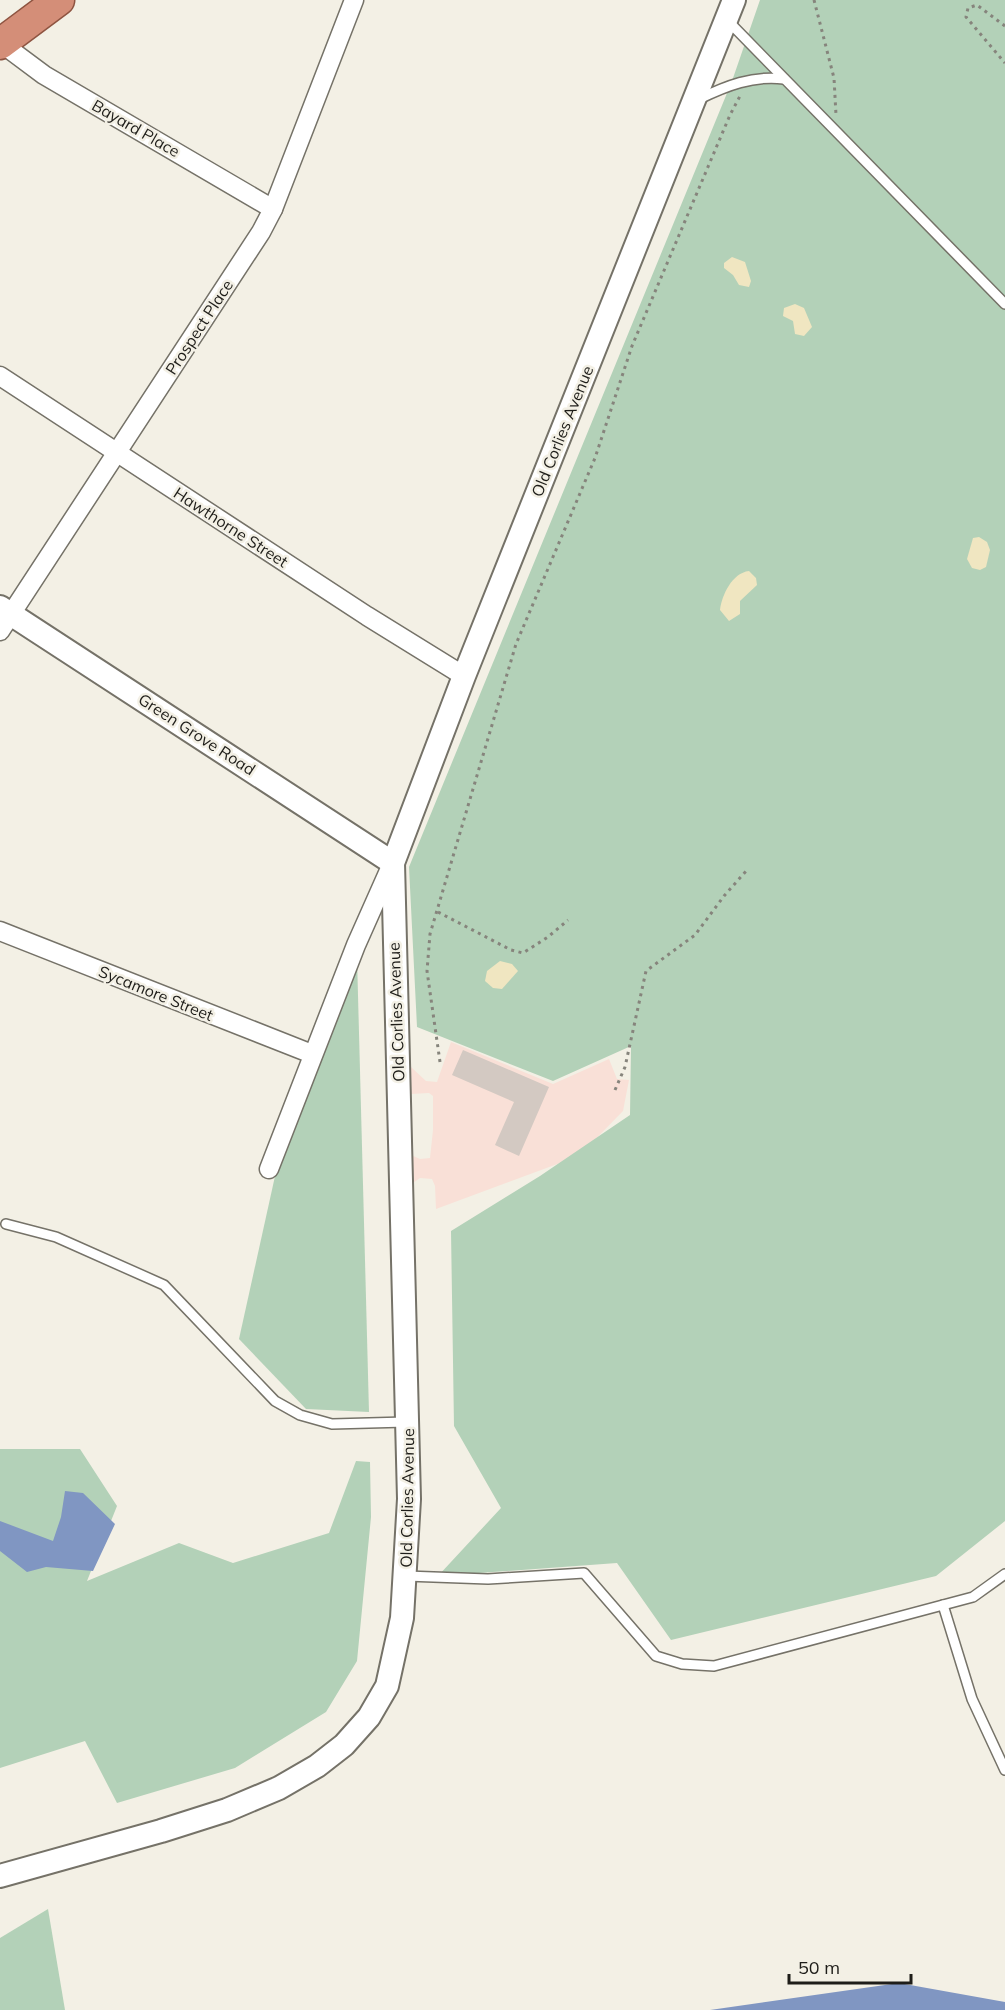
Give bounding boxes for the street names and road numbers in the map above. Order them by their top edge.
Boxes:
street label: Bayard Place [89,95,183,161]
street label: Prospect Place [161,276,237,378]
street label: Old Corlies Avenue [527,363,597,499]
street label: Hawthorne Street [170,483,292,572]
street label: Green Grove Road [135,689,259,779]
street label: Old Corlies Avenue [384,942,408,1082]
street label: Sycamore Street [96,961,217,1025]
street label: Old Corlies Avenue [396,1428,418,1568]

